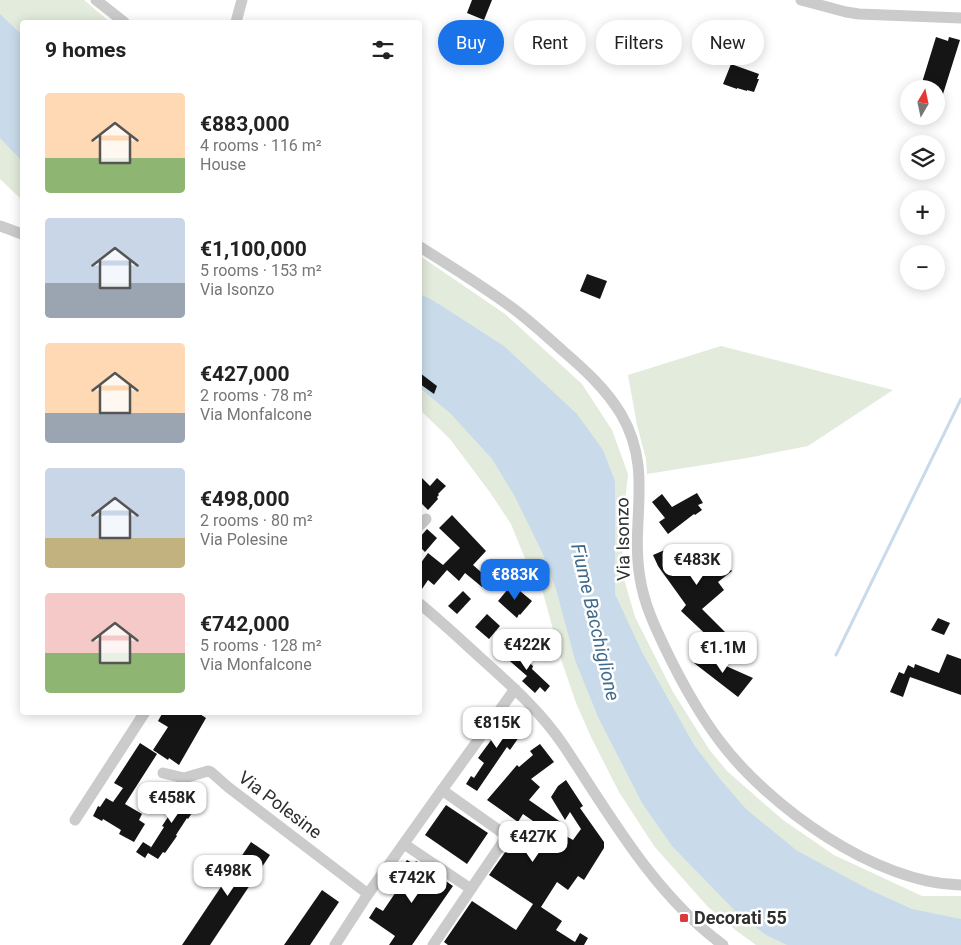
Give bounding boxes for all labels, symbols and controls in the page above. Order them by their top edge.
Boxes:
chip: Buy [438,20,504,65]
chip: Rent [514,20,586,65]
chip: Filters [596,20,682,65]
chip: New [692,20,764,65]
icon: filters [369,36,397,64]
text: 9 homes [45,38,126,62]
north arrow [900,80,945,125]
map controls [900,80,945,290]
text: €883,000 [200,112,290,136]
icon: home [85,113,145,173]
button: layers [900,135,945,180]
text: 4 rooms · 116 m² [200,136,322,155]
text: House [200,155,246,174]
button: + [900,190,945,235]
text: €1,100,000 [200,237,307,261]
icon: home [85,238,145,298]
button: − [900,245,945,290]
text: 5 rooms · 153 m² [200,261,322,280]
text: Via Isonzo [200,280,274,299]
text: €427,000 [200,362,290,386]
icon: home [85,363,145,423]
text: 2 rooms · 78 m² [200,386,313,405]
text: Via Monfalcone [200,405,312,424]
text: €498,000 [200,487,290,511]
icon: home [85,488,145,548]
street label: Via Isonzo [611,497,634,581]
text: 2 rooms · 80 m² [200,511,313,530]
text: Via Polesine [200,530,288,549]
water label: Fiume Bacchiglione [566,541,625,703]
pin: €483K [662,544,732,586]
text: €483K [674,550,720,569]
pin: €883K [480,558,550,601]
text: €883K [492,565,538,584]
text: €742,000 [200,612,290,636]
icon: home [85,613,145,673]
pin: €422K [492,628,562,671]
pin: €1.1M [688,632,758,674]
text: €422K [504,635,550,654]
text: 5 rooms · 128 m² [200,636,322,655]
text: €1.1M [700,638,746,657]
text: Via Monfalcone [200,655,312,674]
pin: €815K [462,706,532,749]
text: €815K [474,713,520,732]
street label: Via Polesine [235,767,326,843]
pin: €458K [137,782,207,824]
text: €458K [149,788,195,807]
pin: €427K [498,820,568,863]
text: €427K [510,827,556,846]
pin: €498K [193,854,263,897]
text: €498K [205,861,251,880]
pin: €742K [377,862,447,904]
text: €742K [389,868,435,887]
place label: Decorati 55 [694,907,787,928]
marker: Decorati 55 [678,912,690,924]

